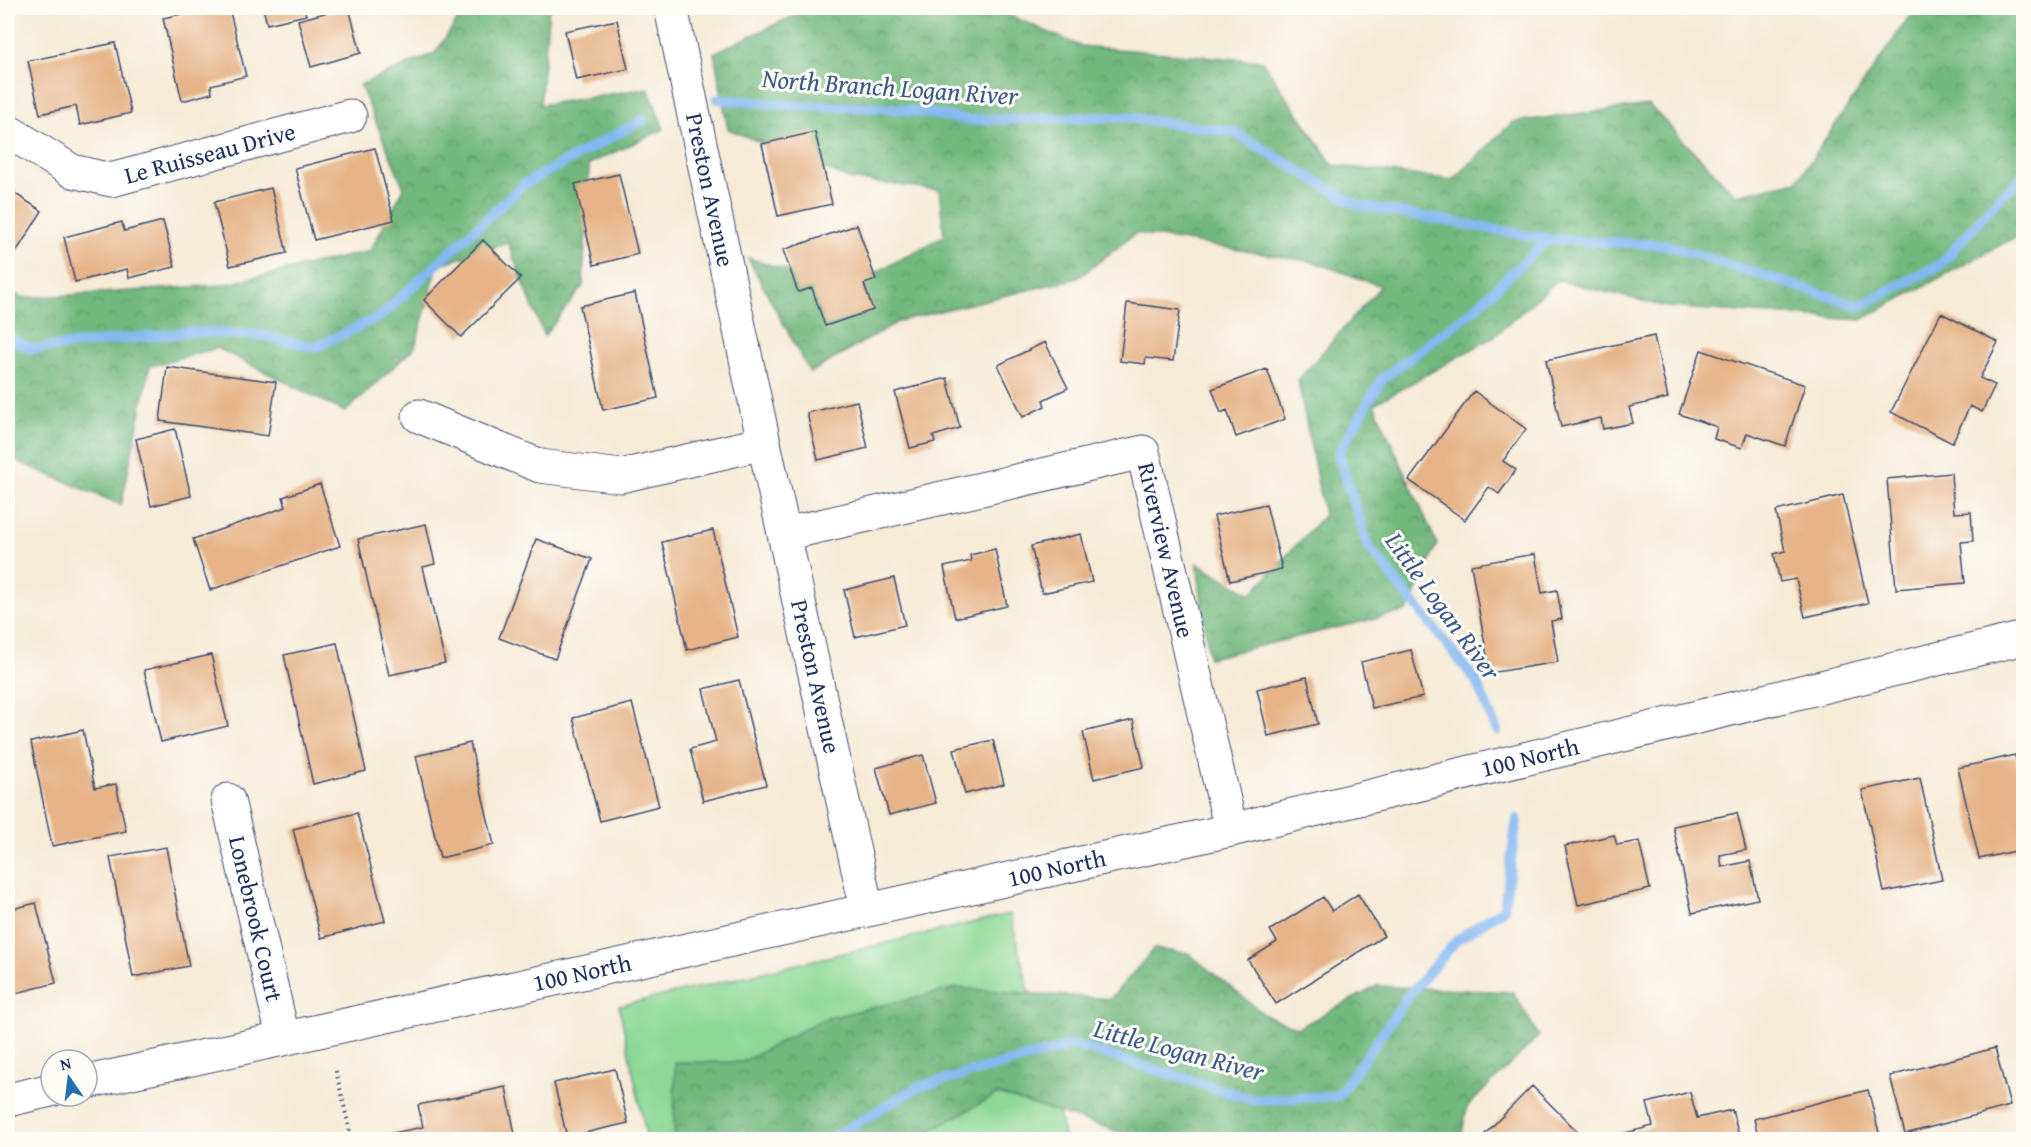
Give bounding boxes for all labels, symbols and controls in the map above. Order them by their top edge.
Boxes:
water label: North Branch Logan River [760,58,1021,115]
street label: Preston Avenue [677,110,744,270]
street label: Le Ruisseau Drive [121,113,299,193]
street label: Riverview Avenue [1129,459,1204,641]
water label: Little Logan River [1376,523,1511,689]
street label: Preston Avenue [782,596,850,757]
street label: 100 North [1477,728,1583,786]
street label: Lonebrook Court [220,832,292,1006]
street label: 100 North [1004,840,1110,896]
street label: 100 North [530,945,635,1000]
water label: Little Logan River [1089,1008,1270,1091]
north arrow [39,1048,99,1108]
text: N [57,1050,74,1076]

